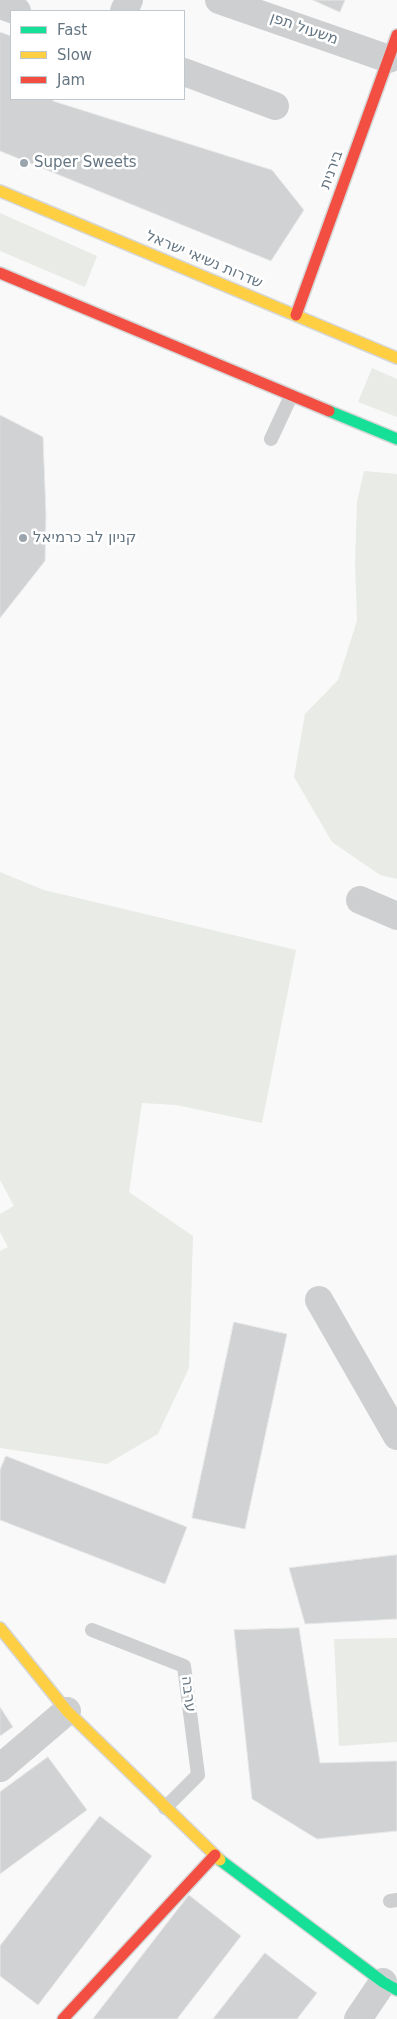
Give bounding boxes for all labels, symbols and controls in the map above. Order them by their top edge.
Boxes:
street label: משעול תפן [268,9,340,49]
legend [10,10,185,100]
text: Fast [57,21,87,39]
text: Slow [57,46,92,64]
text: Jam [57,71,85,89]
street label: בירנית [317,148,347,192]
place label: Super Sweets [34,154,137,172]
marker: Super Sweets [18,157,30,169]
street label: שדרות נשיאי ישראל [143,227,265,293]
place label: קניון לב כרמיאל [33,529,136,547]
marker: קניון לב כרמיאל [17,532,29,544]
street label: ערבה [177,1675,199,1713]

